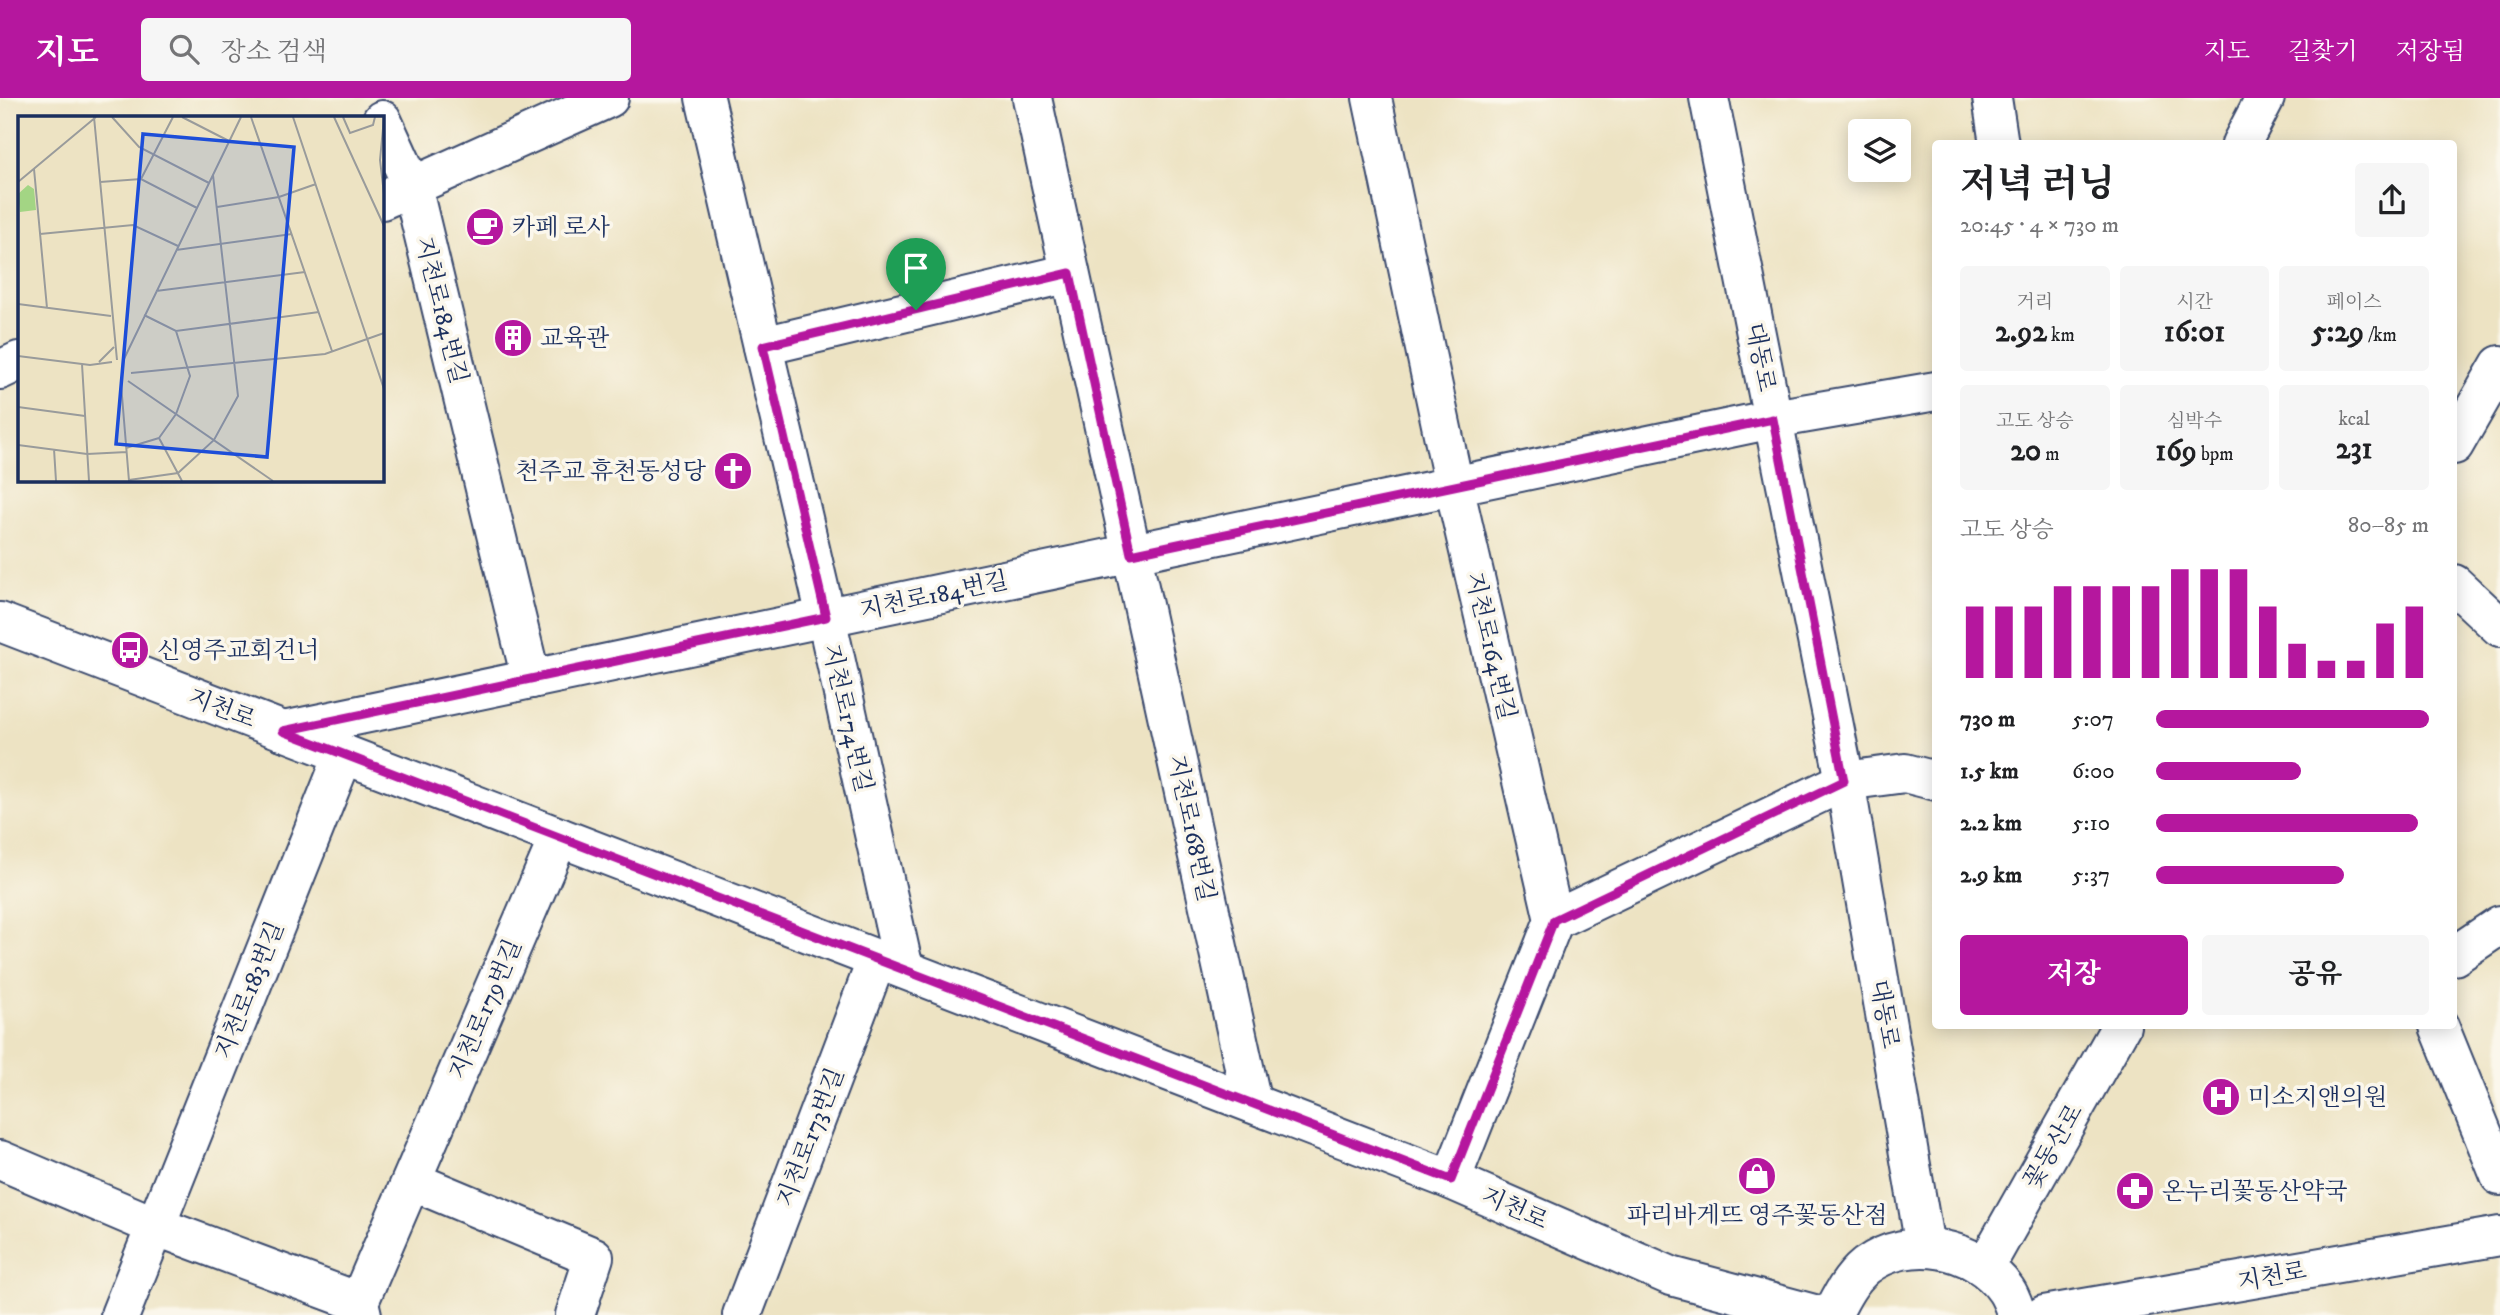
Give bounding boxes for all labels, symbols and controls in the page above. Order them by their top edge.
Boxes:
search box [141,18,631,81]
icon: search [165,30,203,68]
text: 지도 [35,33,99,74]
text: 장소 검색 [221,36,327,69]
text: 지도 [2204,37,2250,67]
text: 길찾기 [2288,37,2357,67]
text: 저장됨 [2395,37,2465,67]
inset map [18,116,383,481]
map controls [1848,119,1911,182]
button: layers [1848,119,1911,182]
text: 저녁 러닝 [1960,161,2115,209]
button: share [2355,163,2429,237]
cafe icon: 카페 로사 [464,206,506,248]
text: 20:45 · 4 × 730 m [1960,211,2119,240]
place label: 카페 로사 [512,213,610,243]
street label: 지천로184번길 [408,234,474,387]
pin [886,238,946,310]
icon: arrive [897,249,935,287]
text: 거리 [2016,291,2053,314]
text: 시간 [2176,291,2213,314]
text: 페이스 [2327,291,2382,314]
text: 2.92 [1995,314,2047,351]
text: 16:01 [2164,314,2225,351]
text: 5:29 [2311,314,2364,351]
building icon: 교육관 [492,317,534,359]
street label: 대동로 [1739,320,1781,394]
place label: 교육관 [540,324,610,354]
text: km [2047,324,2075,347]
text: /km [2364,324,2397,347]
text: kcal [2339,408,2370,431]
text: 고도 상승 [1996,410,2074,433]
text: 심박수 [2167,410,2222,433]
text: 231 [2336,431,2373,468]
text: 20 [2010,433,2041,470]
text: 169 [2155,433,2197,470]
text: m [2041,443,2059,466]
text: bpm [2197,443,2234,466]
church icon: 천주교 휴천동성당 [712,450,754,492]
place label: 천주교 휴천동성당 [515,457,707,487]
text: 80–85 m [2348,511,2429,540]
text: 고도 상승 [1960,516,2054,545]
street label: 지천로184번길 [857,566,1011,626]
street label: 지천로164번길 [1458,569,1522,723]
bus stop icon: 신영주교회건너 [109,629,151,671]
place label: 신영주교회건너 [157,636,319,666]
street label: 지천로174번길 [815,641,879,795]
street label: 지천로 [184,682,259,735]
text: 730 m [1960,705,2015,734]
text: 5:07 [2072,705,2114,734]
street label: 지천로168번길 [1161,752,1221,904]
text: 1.5 km [1960,757,2019,786]
text: 6:00 [2072,757,2115,786]
text: 2.2 km [1960,809,2022,838]
text: 5:10 [2072,809,2110,838]
text: 2.9 km [1960,861,2022,890]
text: 5:37 [2072,861,2110,890]
street label: 지천로183번길 [209,917,291,1064]
street label: 지천로179번길 [443,935,529,1084]
button: 저장 [1960,935,2188,1015]
button: 공유 [2202,935,2429,1015]
street label: 대동로 [1863,977,1905,1051]
street label: 지천로173번길 [771,1064,851,1211]
hospital icon: 미소지앤의원 [2200,1076,2242,1118]
place label: 미소지앤의원 [2248,1083,2387,1113]
street label: 꽃동산로 [2018,1099,2090,1194]
shop icon: 파리바게뜨 영주꽃동산점 [1736,1155,1778,1197]
pharmacy icon: 온누리꽃동산약국 [2114,1170,2156,1212]
place label: 온누리꽃동산약국 [2162,1177,2347,1207]
street label: 지천로 [1477,1181,1552,1237]
place label: 파리바게뜨 영주꽃동산점 [1627,1201,1887,1231]
street label: 지천로 [2235,1256,2309,1298]

